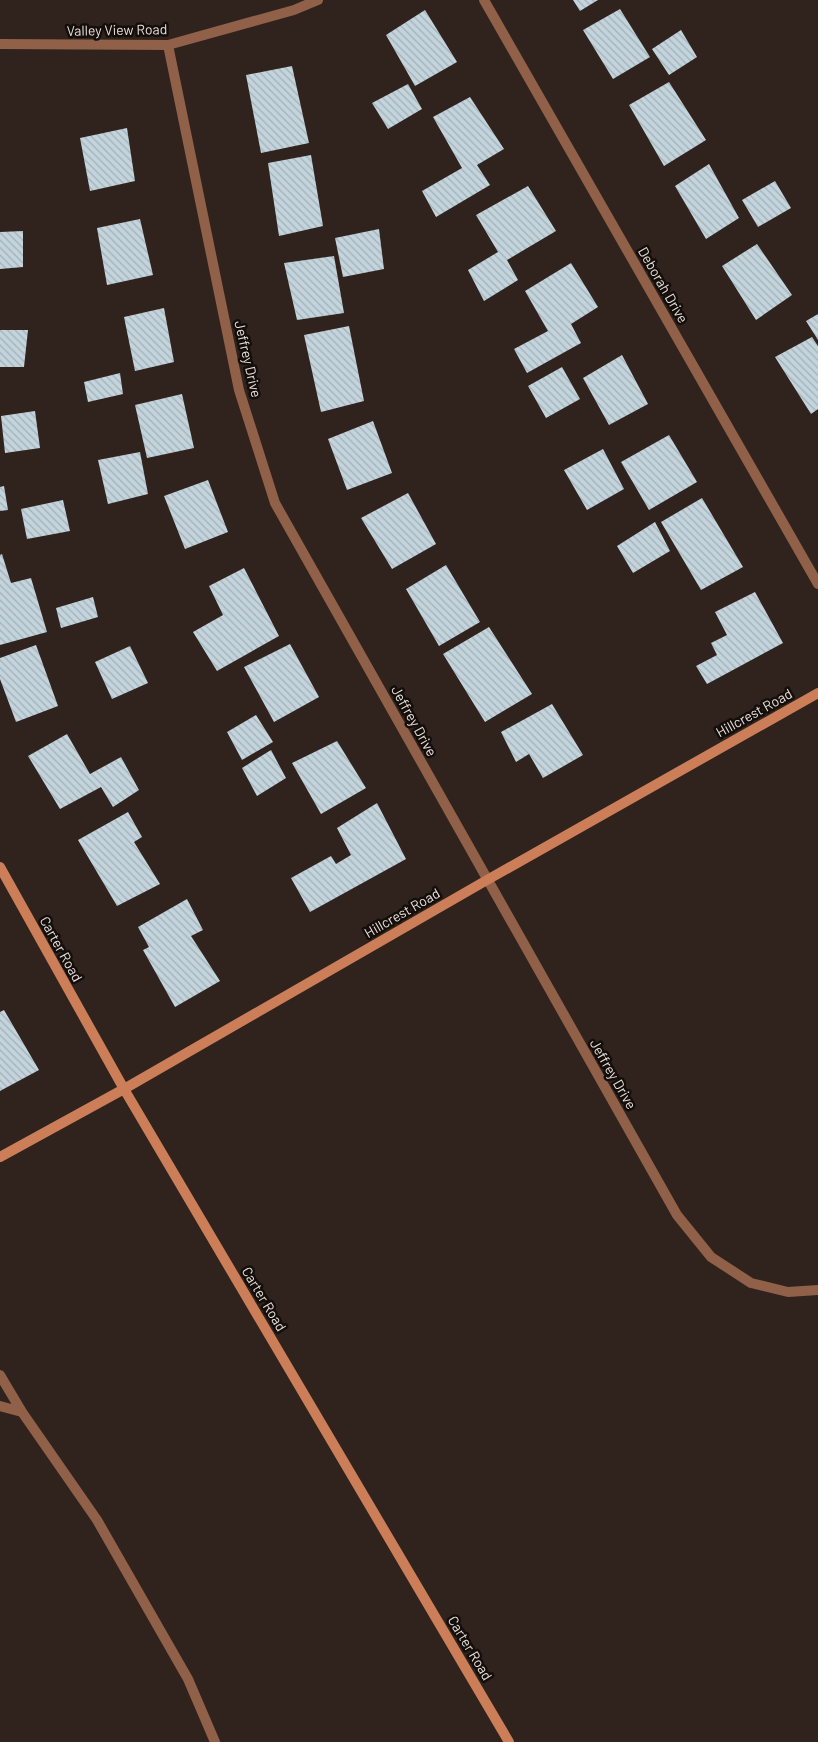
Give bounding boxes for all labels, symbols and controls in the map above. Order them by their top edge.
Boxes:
street label: Valley View Road [67,20,167,39]
street label: Deborah Drive [635,244,692,326]
street label: Jeffrey Drive [231,319,266,399]
street label: Jeffrey Drive [388,682,441,759]
street label: Hillcrest Road [713,685,795,740]
street label: Hillcrest Road [361,884,443,941]
street label: Carter Road [37,913,86,984]
street label: Jeffrey Drive [587,1036,640,1112]
street label: Carter Road [239,1263,290,1334]
street label: Carter Road [445,1612,496,1683]

